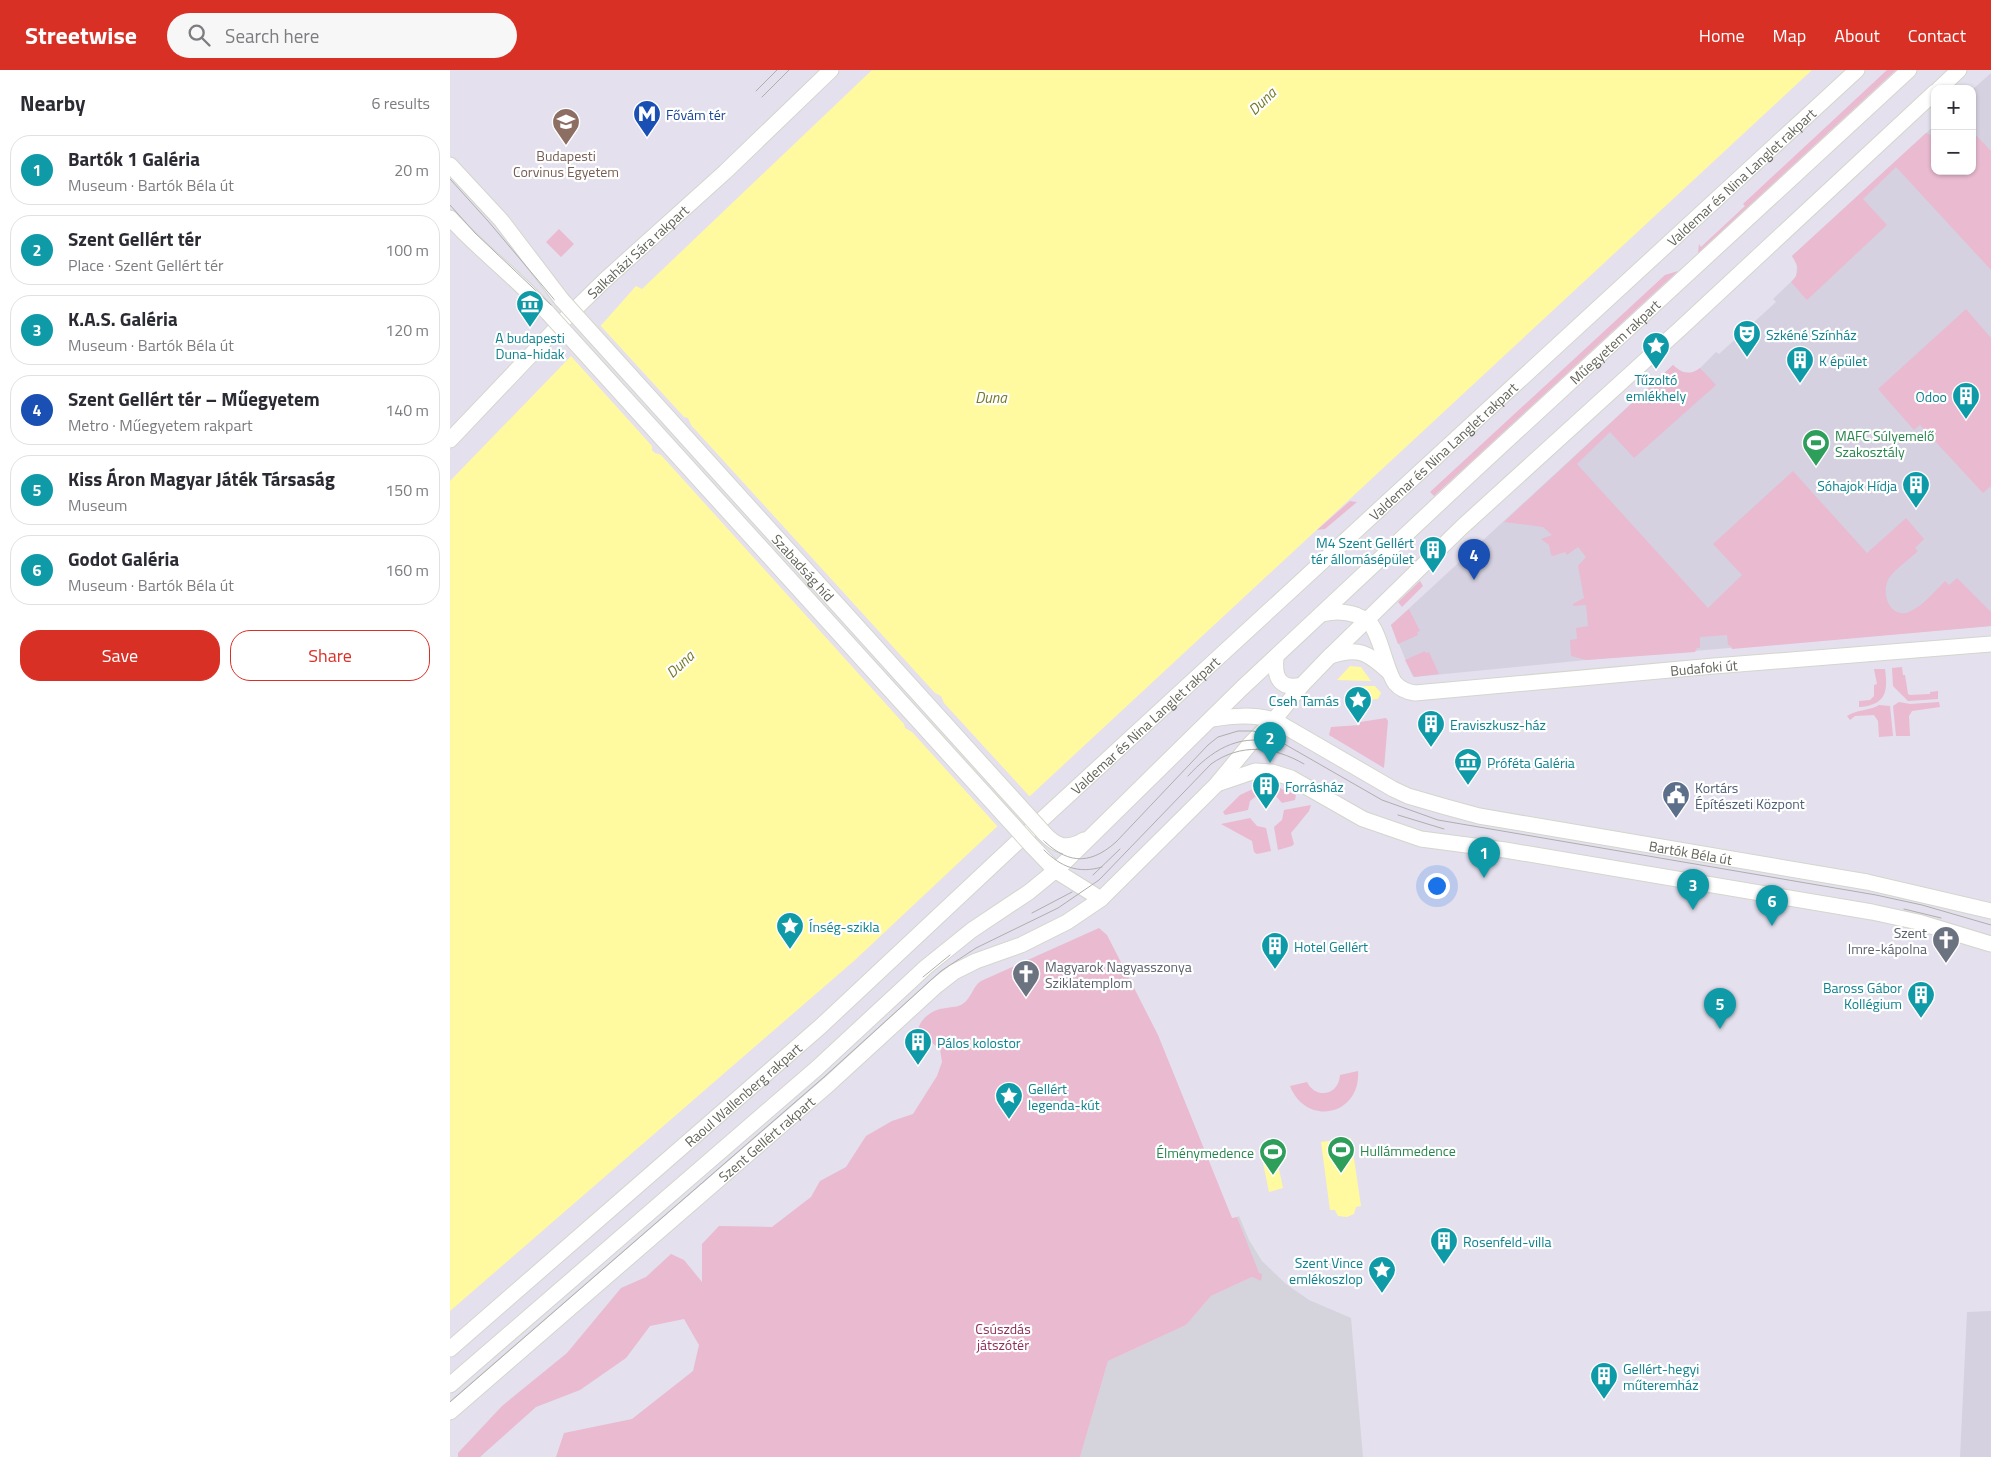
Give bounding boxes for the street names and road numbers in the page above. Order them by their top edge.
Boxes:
street label: Valdemar és Nina Langlet rakpart [1662,103,1820,251]
street label: Salkaházi Sára rakpart [582,199,693,303]
street label: Műegyetem rakpart [1564,294,1665,389]
street label: Valdemar és Nina Langlet rakpart [1364,377,1522,525]
street label: Szabadság híd [767,529,840,605]
street label: Valdemar és Nina Langlet rakpart [1066,651,1224,799]
street label: Budafoki út [1669,654,1738,680]
street label: Bartók Béla út [1647,835,1734,869]
street label: Raoul Wallenberg rakpart [679,1037,806,1151]
street label: Szent Gellért rakpart [713,1091,819,1186]

